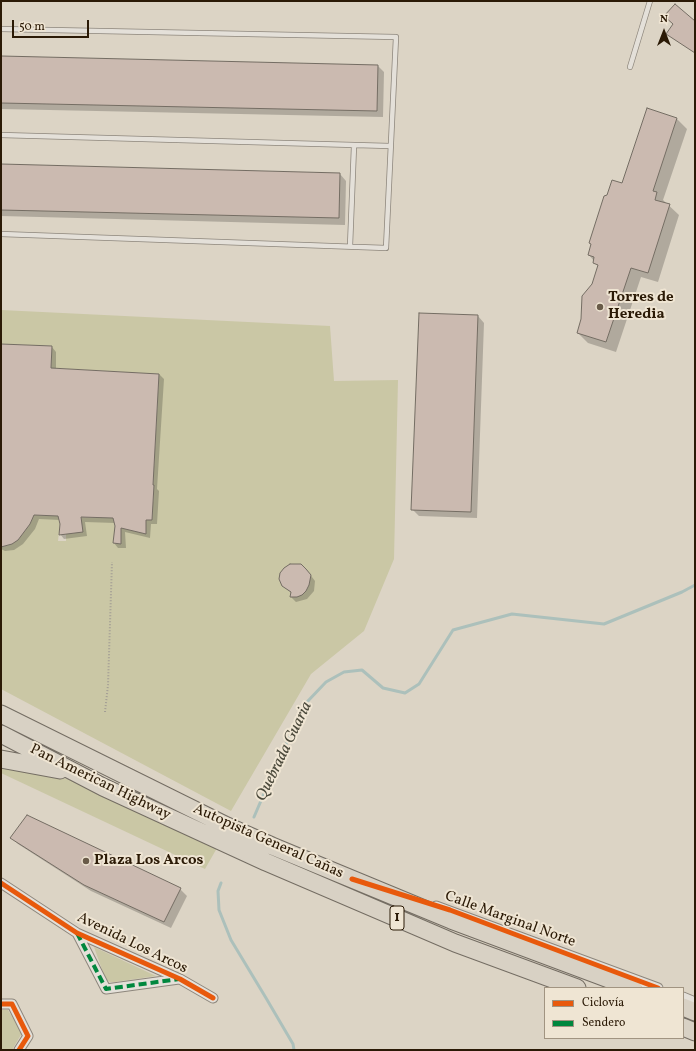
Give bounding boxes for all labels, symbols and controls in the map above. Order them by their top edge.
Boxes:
scale bar [14,12,91,38]
north arrow [644,12,684,52]
text: N [660,12,668,27]
text: 50 m [19,19,45,35]
place label: Torres de Heredia [608,289,674,324]
marker: Torres de Heredia [595,302,605,312]
water label: Quebrada Guaria [253,699,317,805]
street label: Pan American Highway [27,741,173,825]
street label: Autopista General Cañas [190,801,346,883]
place label: Plaza Los Arcos [94,852,203,870]
marker: Plaza Los Arcos [81,856,91,866]
street label: Calle Marginal Norte [442,888,578,952]
road number: 1 [390,906,404,930]
street label: Avenida Los Arcos [74,909,190,979]
legend [544,987,684,1039]
text: Ciclovía [582,995,624,1011]
text: Sendero [582,1015,625,1031]

